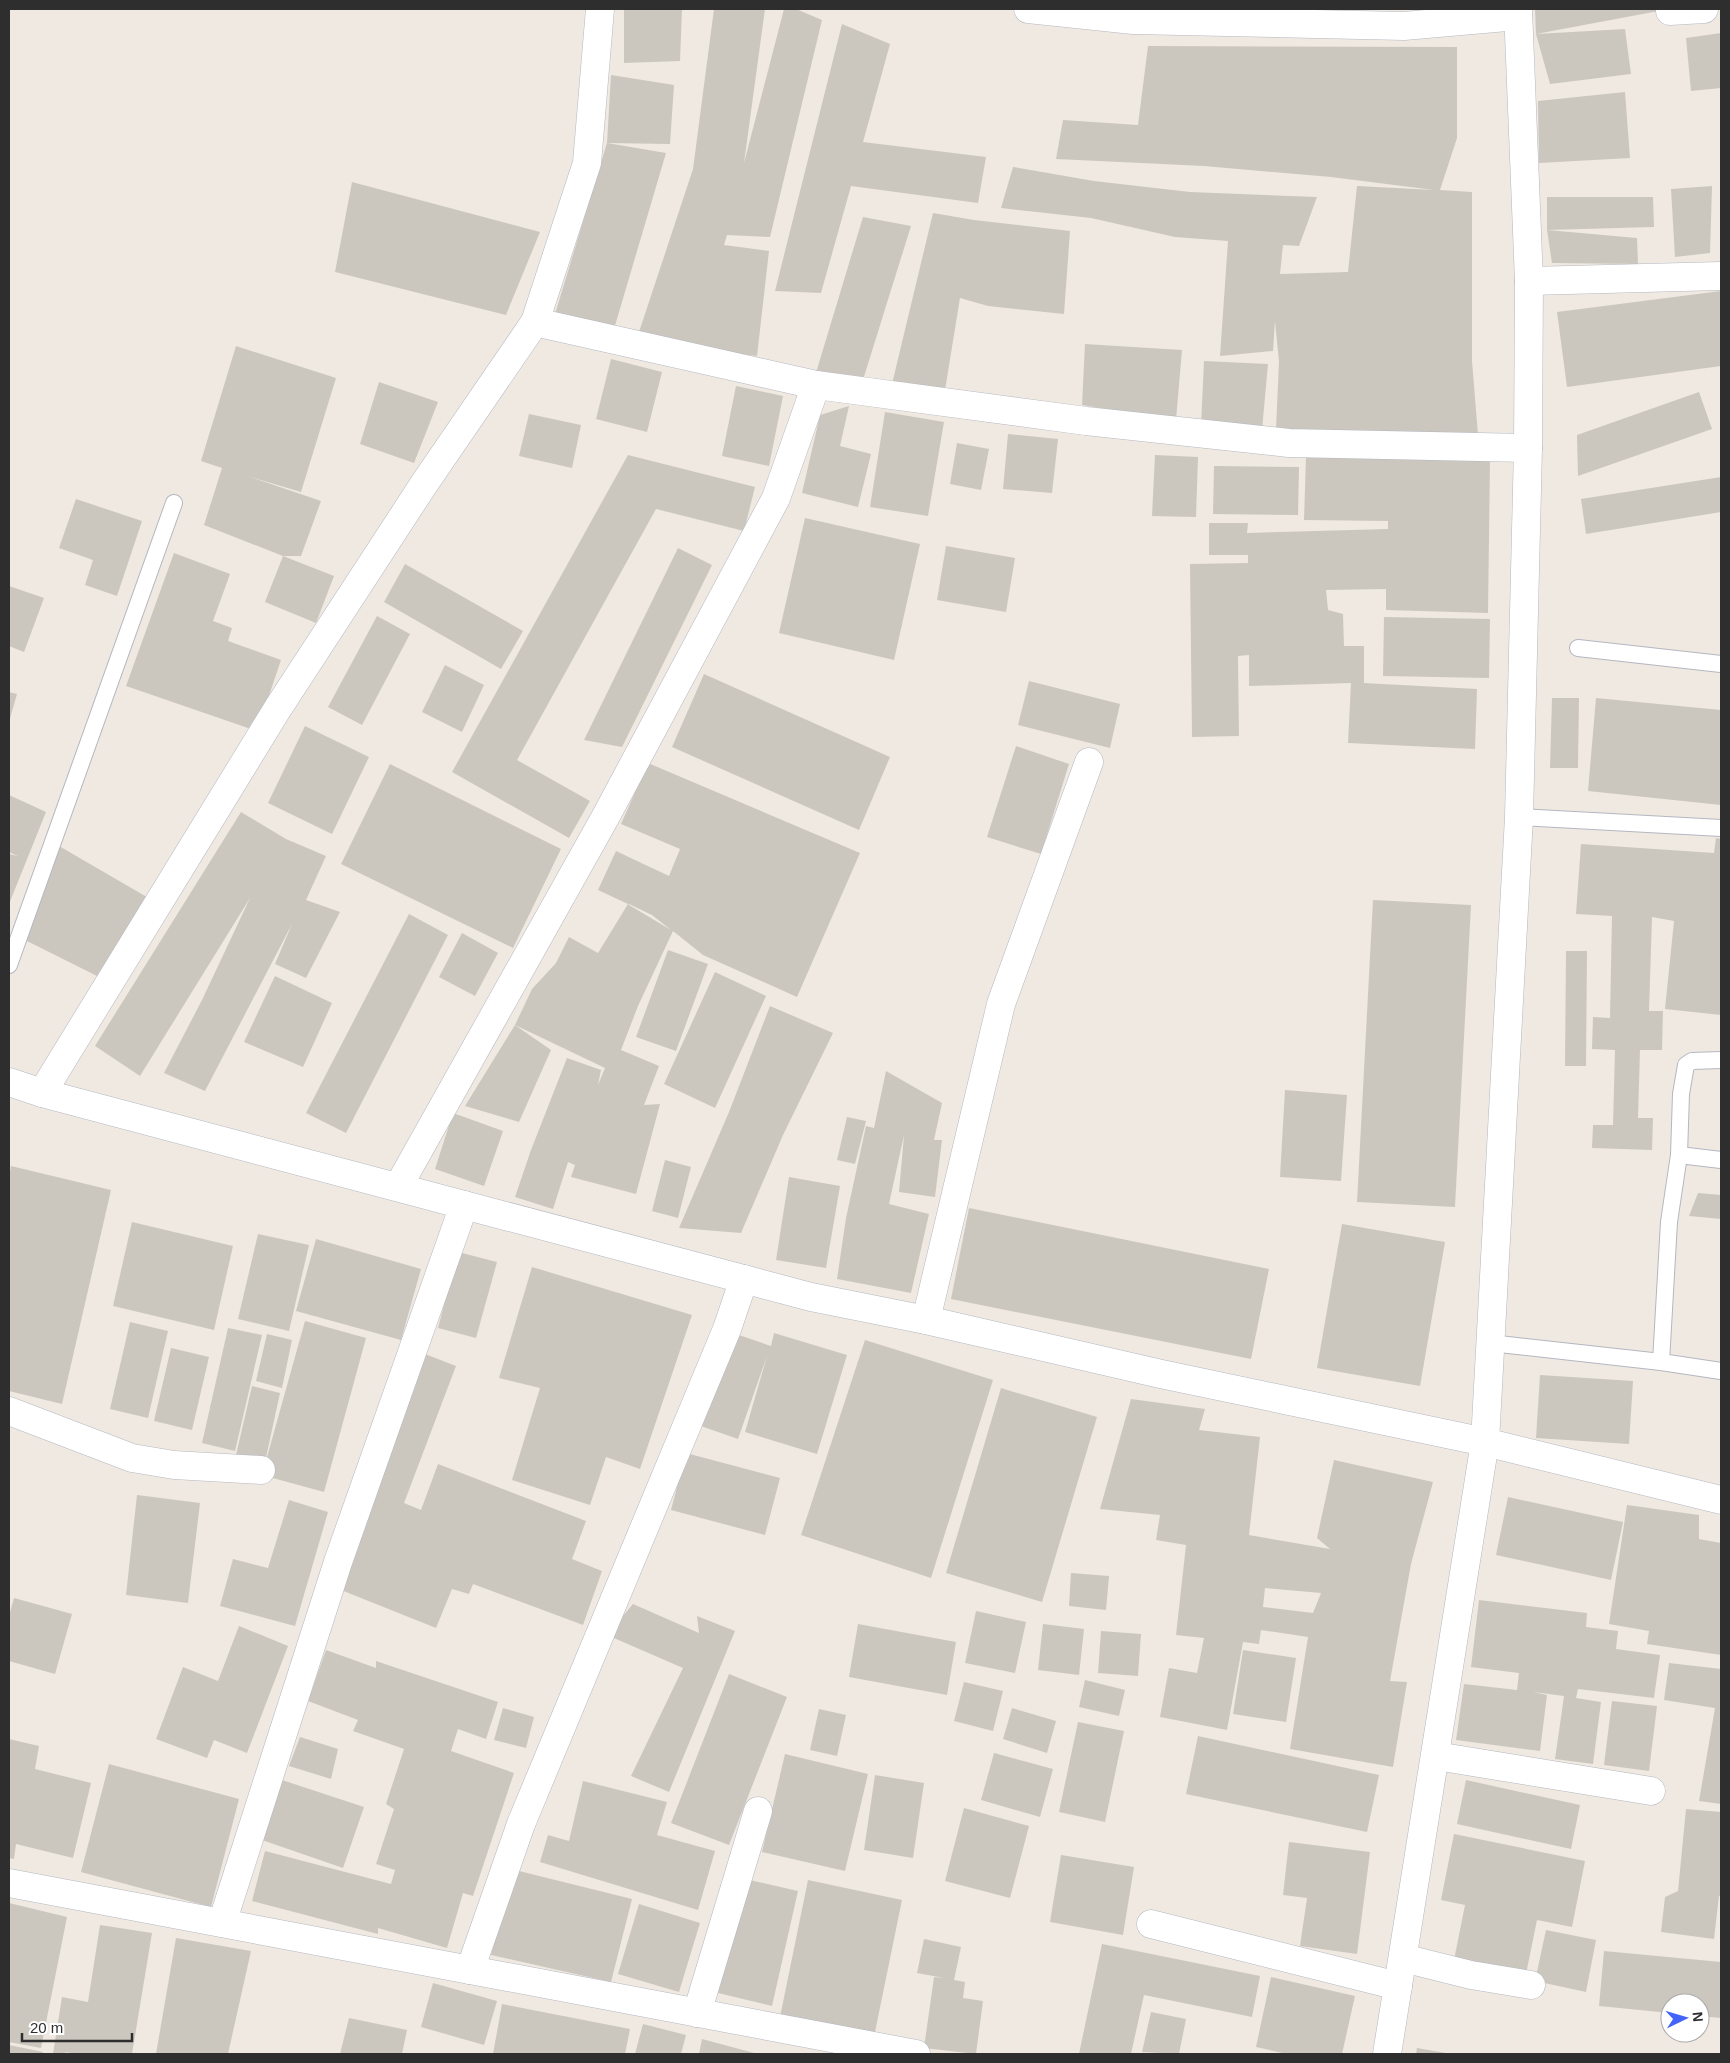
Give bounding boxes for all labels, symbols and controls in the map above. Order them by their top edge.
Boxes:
north arrow [1660,1993,1710,2043]
scale bar [22,2010,132,2042]
text: N [1690,2011,1706,2023]
text: 20 m [30,2019,63,2036]

